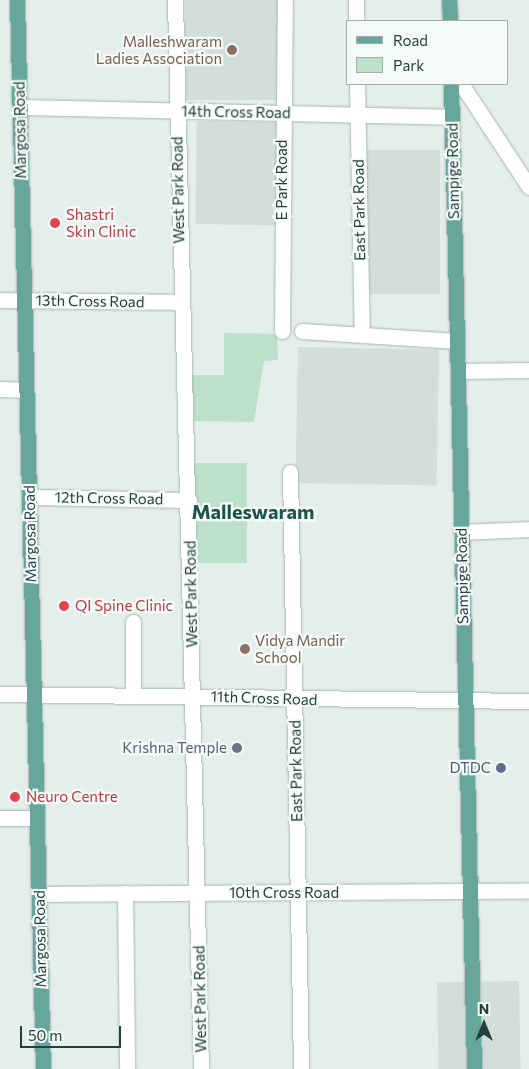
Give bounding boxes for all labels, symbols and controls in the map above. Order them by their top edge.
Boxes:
legend [346,20,509,85]
text: Road [393,31,428,49]
place label: Malleshwaram Ladies Association [96,32,222,67]
marker: Malleshwaram Ladies Association [226,44,238,56]
text: Park [393,56,424,74]
street label: Margosa Road [10,81,30,179]
street label: 14th Cross Road [181,102,291,122]
street label: Sampige Road [443,123,463,219]
street label: West Park Road [168,136,188,244]
street label: E Park Road [273,139,291,221]
street label: East Park Road [349,159,369,261]
place label: Shastri Skin Clinic [66,205,136,240]
marker: Shastri Skin Clinic [48,216,62,230]
street label: 13th Cross Road [35,291,145,311]
street label: Margosa Road [20,485,40,583]
street label: 12th Cross Road [55,488,163,508]
district label: Malleswaram [191,499,315,523]
street label: Sampige Road [452,528,472,624]
street label: West Park Road [181,540,201,648]
place label: QI Spine Clinic [75,597,173,615]
marker: QI Spine Clinic [57,599,71,613]
place label: Vidya Mandir School [255,631,345,666]
marker: Vidya Mandir School [239,643,251,655]
street label: 11th Cross Road [210,687,318,709]
street label: East Park Road [286,720,306,822]
place label: Krishna Temple [122,739,227,757]
marker: Krishna Temple [231,742,243,754]
place label: DTDC [449,759,491,777]
marker: DTDC [495,762,507,774]
place label: Neuro Centre [26,788,118,806]
marker: Neuro Centre [8,790,22,804]
street label: 10th Cross Road [229,884,339,902]
street label: Margosa Road [30,890,50,988]
street label: West Park Road [190,945,210,1053]
north arrow [459,999,509,1049]
text: N [479,1000,489,1017]
scale bar [22,1016,124,1048]
text: 50 m [28,1026,62,1044]

